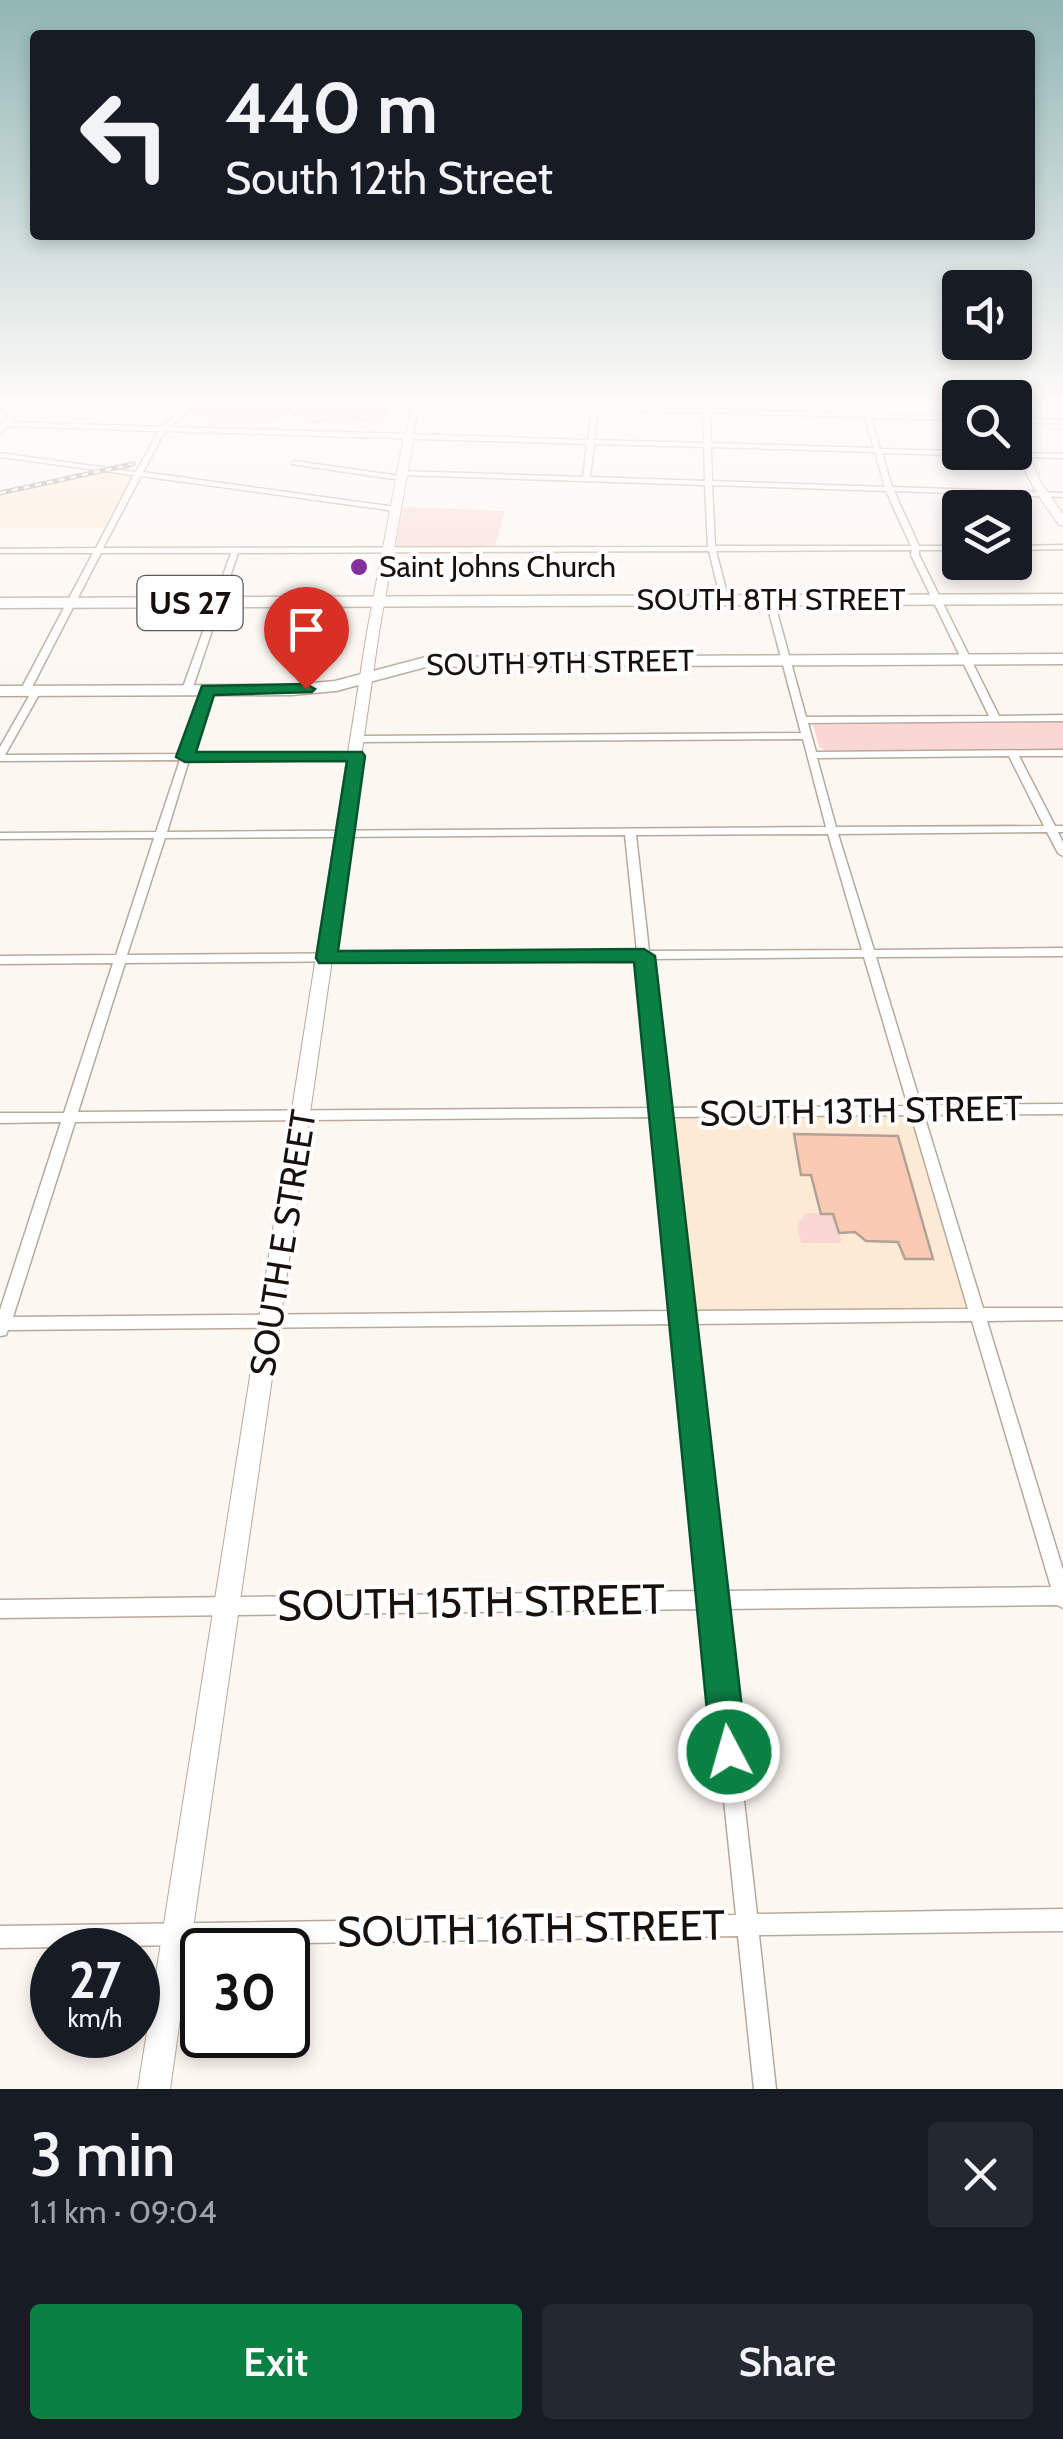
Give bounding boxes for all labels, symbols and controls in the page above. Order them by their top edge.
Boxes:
text: 440 m [225,65,438,151]
icon: left [60,70,190,200]
text: South 12th Street [225,151,553,205]
map controls [942,270,1032,580]
button: sound [942,270,1032,360]
button: search [942,380,1032,470]
button: layers [942,490,1032,580]
place label: Saint Johns Church [379,548,616,585]
marker: Saint Johns Church [348,556,370,578]
road number: US 27 [138,576,242,630]
street label: SOUTH 8TH STREET [637,581,905,618]
pin [264,587,349,690]
icon: arrive [279,602,334,657]
street label: SOUTH 9TH STREET [426,642,694,683]
street label: SOUTH 13TH STREET [699,1086,1023,1135]
street label: SOUTH E STREET [240,1106,325,1379]
street label: SOUTH 15TH STREET [277,1573,665,1631]
position arrow [677,1700,781,1804]
street label: SOUTH 16TH STREET [337,1899,725,1957]
speed limit sign: 30 [180,1928,310,2058]
text: 27 [69,1950,121,2011]
text: km/h [68,2003,122,2033]
text: 3 min [30,2118,175,2191]
button: close [928,2122,1033,2227]
text: 1.1 km · 09:04 [30,2192,217,2231]
button: Exit [30,2304,522,2419]
button: Share [542,2304,1033,2419]

